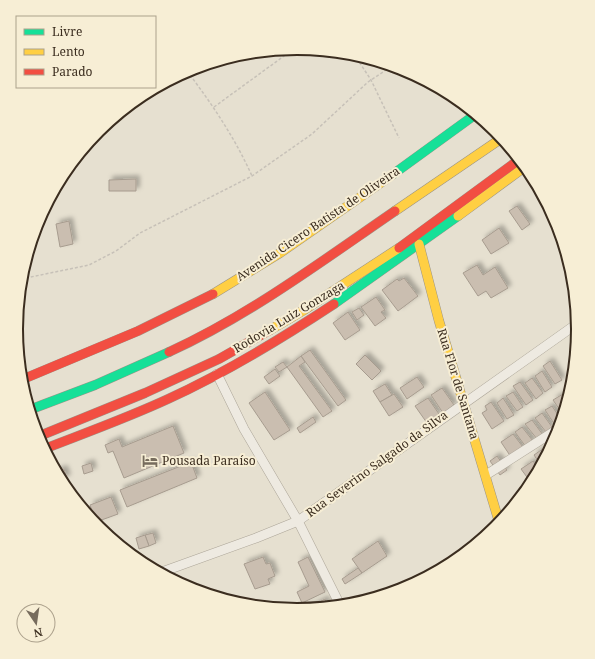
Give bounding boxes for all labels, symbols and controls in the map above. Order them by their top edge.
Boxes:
legend [16,16,156,88]
text: Livre [52,23,82,40]
text: Lento [52,43,85,60]
text: Parado [52,63,93,80]
street label: Avenida Cicero Batista de Oliveira [233,162,403,285]
street label: Rodovia Luiz Gonzaga [230,276,348,357]
street label: Rua Flor de Santana [433,326,484,442]
street label: Rua Severino Salgado da Silva [302,406,451,521]
hotel icon: Pousada Paraíso [141,452,159,470]
place label: Pousada Paraíso [162,452,256,469]
north arrow [16,603,56,643]
text: N [32,625,44,642]

